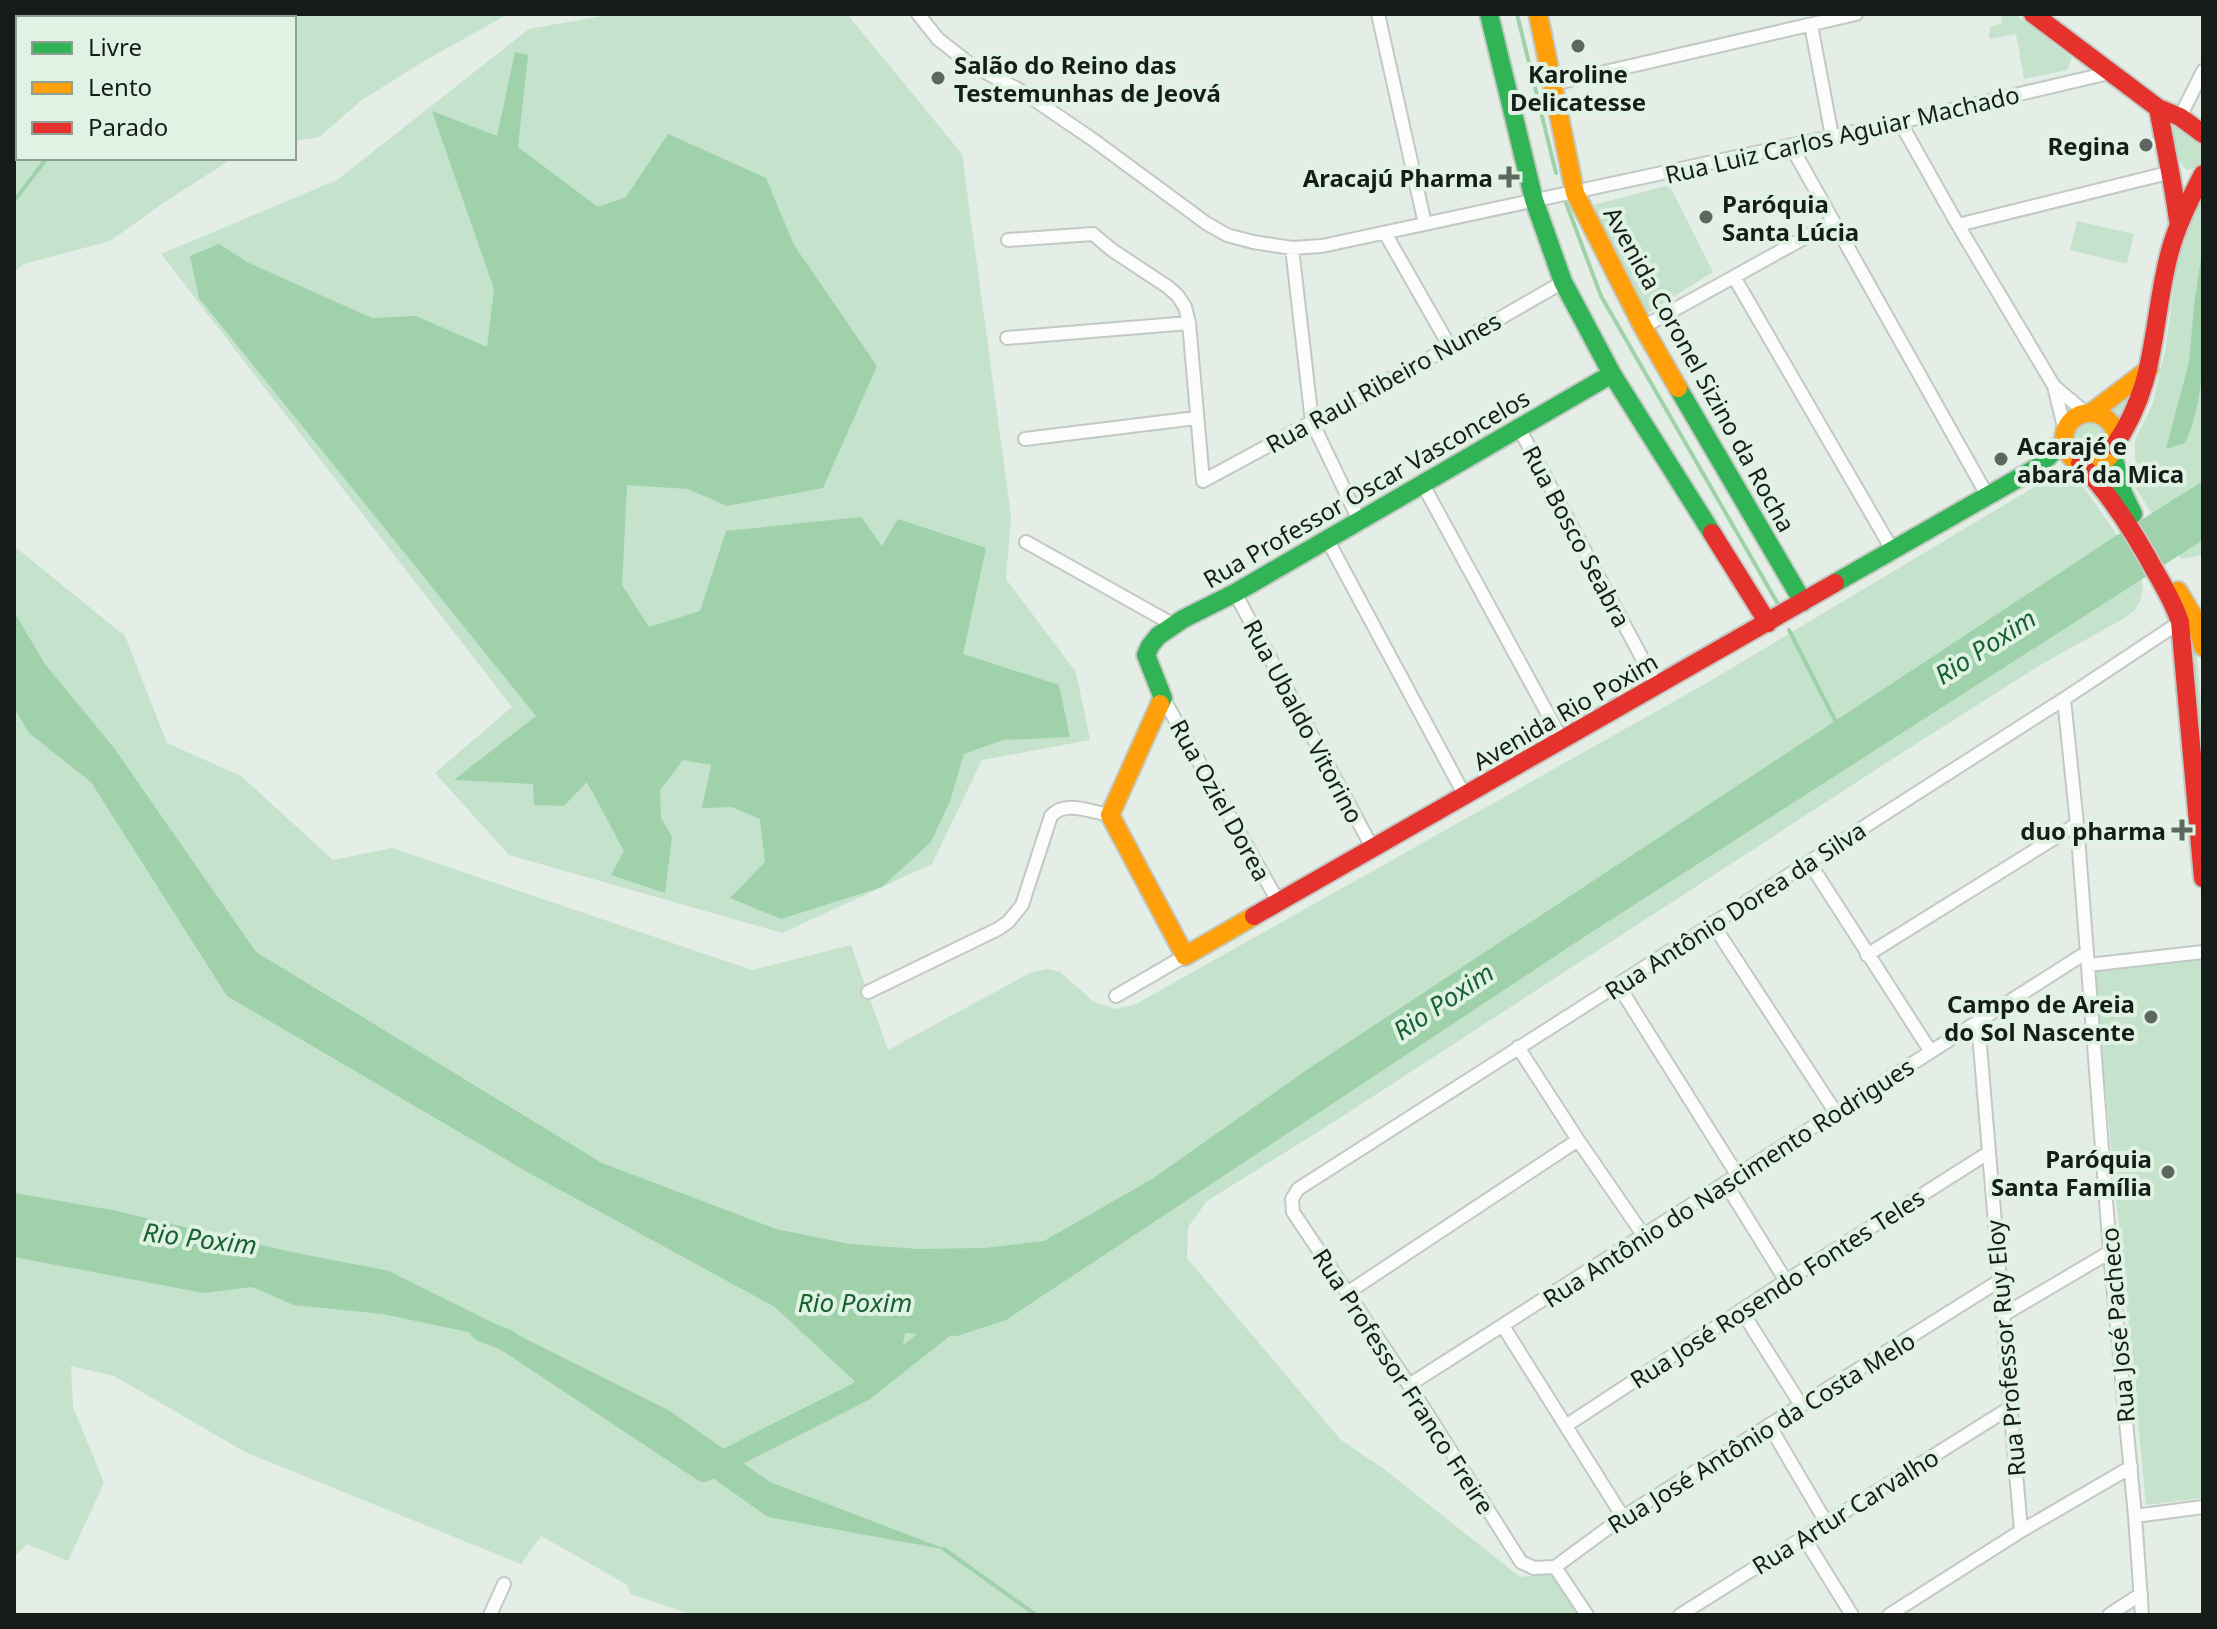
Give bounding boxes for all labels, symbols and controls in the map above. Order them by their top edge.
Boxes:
legend [16,16,296,160]
text: Livre [88,30,142,63]
marker: Karoline Delicatesse [1569,37,1587,55]
place label: Salão do Reino das Testemunhas de Jeová [954,48,1221,109]
place label: Karoline Delicatesse [1510,57,1646,118]
marker: Salão do Reino das Testemunhas de Jeová [929,69,947,87]
text: Lento [88,70,152,103]
street label: Rua Luiz Carlos Aguiar Machado [1662,77,2022,191]
text: Parado [88,110,168,143]
place label: Regina [2048,129,2130,162]
marker: Regina [2137,136,2155,154]
place label: Aracajú Pharma [1303,161,1493,194]
marker: Aracajú Pharma [1500,168,1518,186]
place label: Paróquia Santa Lúcia [1722,187,1859,248]
street label: Avenida Coronel Sizino da Rocha [1597,200,1803,538]
marker: Paróquia Santa Lúcia [1697,208,1715,226]
street label: Rua Raul Ribeiro Nunes [1260,304,1506,460]
street label: Rua Professor Oscar Vasconcelos [1197,381,1535,595]
place label: Acarajé e abará da Mica [2017,429,2184,490]
street label: Rua Bosco Seabra [1515,439,1639,633]
marker: Acarajé e abará da Mica [1992,450,2010,468]
water label: Rio Poxim [1927,600,2043,692]
street label: Rua Ubaldo Vitorino [1236,613,1372,829]
street label: Avenida Rio Poxim [1467,645,1663,777]
street label: Rua Oziel Dorea [1163,713,1279,887]
street label: Rua Antônio Dorea da Silva [1598,813,1872,1007]
place label: duo pharma [2020,814,2166,847]
marker: duo pharma [2173,821,2191,839]
water label: Rio Poxim [1386,954,1500,1048]
place label: Campo de Areia do Sol Nascente [1944,987,2135,1048]
marker: Campo de Areia do Sol Nascente [2142,1008,2160,1026]
street label: Rua Antônio do Nascimento Rodrigues [1536,1049,1920,1315]
place label: Paróquia Santa Família [1991,1142,2152,1203]
marker: Paróquia Santa Família [2159,1163,2177,1181]
street label: Rua José Rosendo Fontes Teles [1623,1180,1931,1396]
water label: Rio Poxim [141,1213,259,1263]
street label: Rua Professor Ruy Eloy [1977,1218,2033,1478]
street label: Rua José Pacheco [2092,1226,2142,1424]
street label: Rua Professor Franco Freire [1306,1242,1502,1520]
water label: Rio Poxim [798,1284,912,1320]
street label: Rua José Antônio da Costa Melo [1601,1323,1921,1541]
street label: Rua Artur Carvalho [1745,1440,1945,1582]

